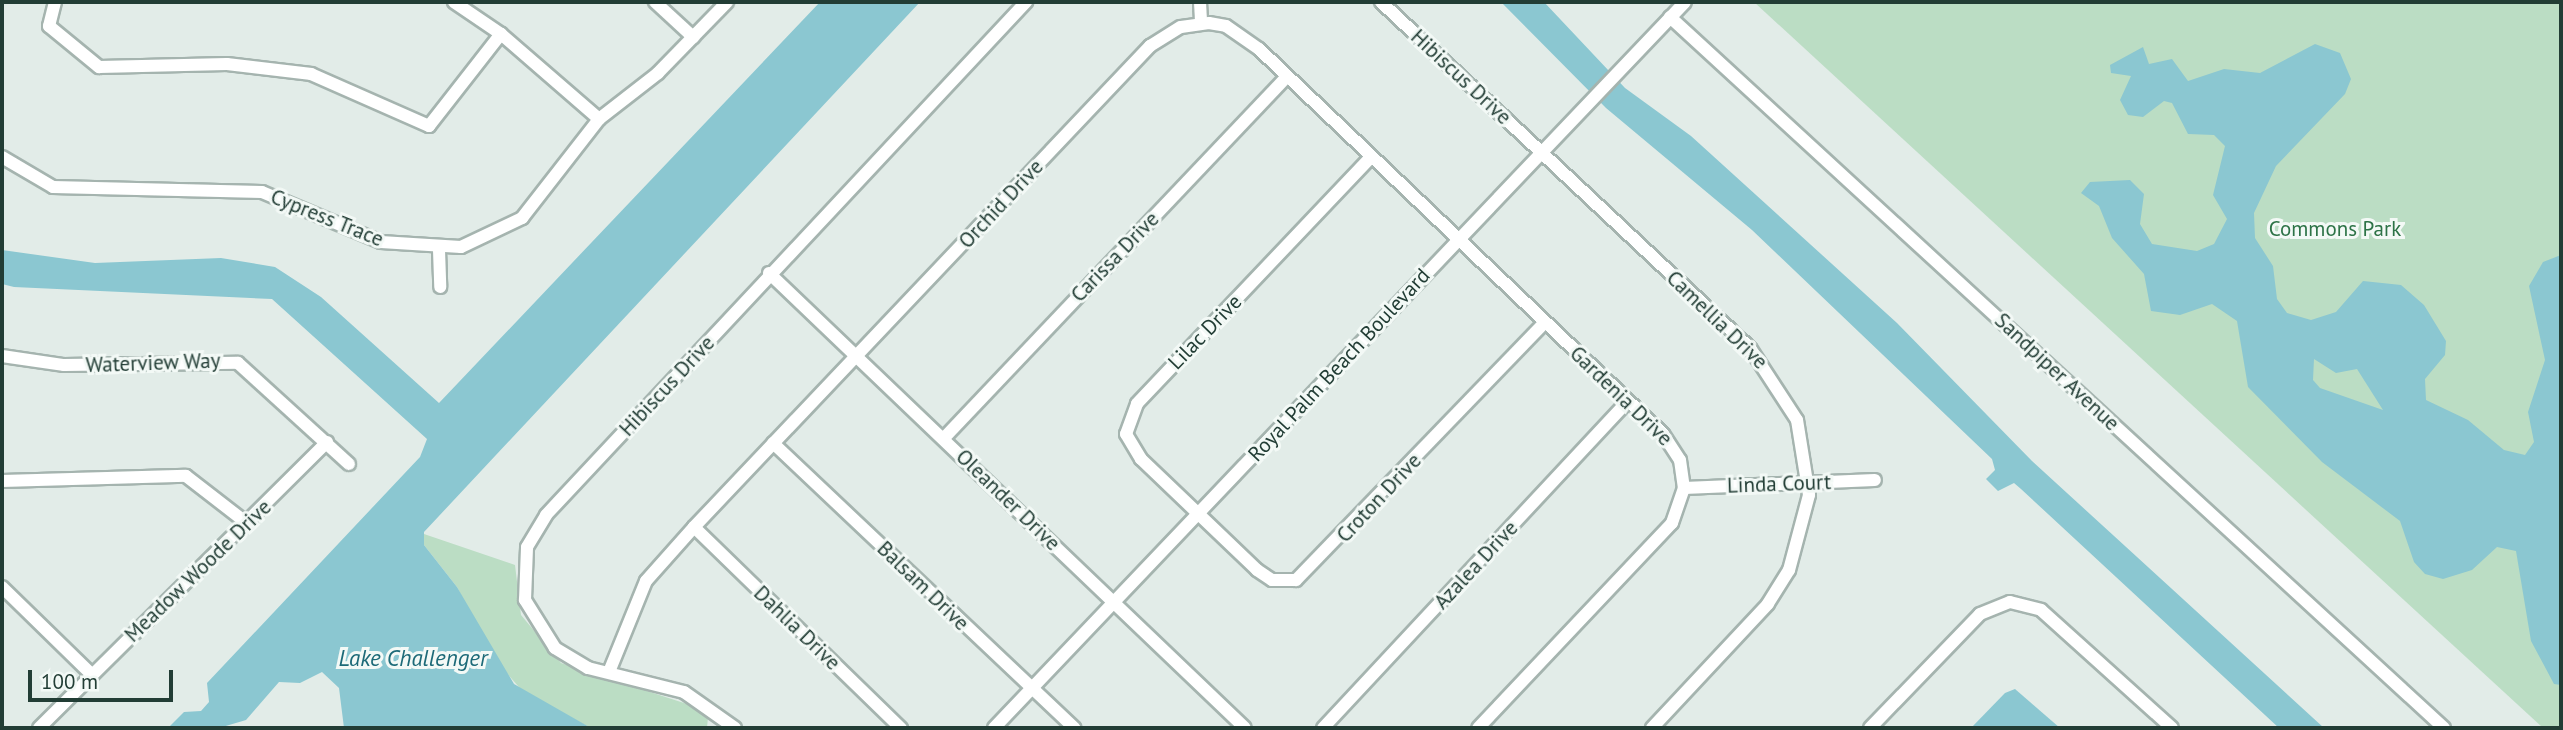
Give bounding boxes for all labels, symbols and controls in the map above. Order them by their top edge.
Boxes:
street label: Hibiscus Drive [1406,24,1516,130]
street label: Orchid Drive [954,154,1048,254]
street label: Cypress Trace [267,184,387,252]
street label: Carissa Drive [1066,207,1164,307]
park label: Commons Park [2269,216,2401,242]
street label: Royal Palm Beach Boulevard [1243,263,1435,467]
street label: Camellia Drive [1661,266,1773,374]
street label: Lilac Drive [1163,289,1247,375]
street label: Sandpiper Avenue [1989,308,2125,436]
street label: Hibiscus Drive [614,331,720,441]
street label: Gardenia Drive [1565,341,1677,451]
street label: Waterview Way [85,348,221,378]
street label: Oleander Drive [951,444,1065,556]
street label: Croton Drive [1331,448,1427,548]
street label: Linda Court [1727,470,1831,498]
street label: Meadow Woode Drive [119,494,277,648]
street label: Azalea Drive [1429,516,1523,614]
street label: Balsam Drive [872,536,974,636]
street label: Dahlia Drive [749,581,845,675]
water label: Lake Challenger [338,644,488,672]
scale bar [32,656,177,700]
text: 100 m [41,668,98,695]

